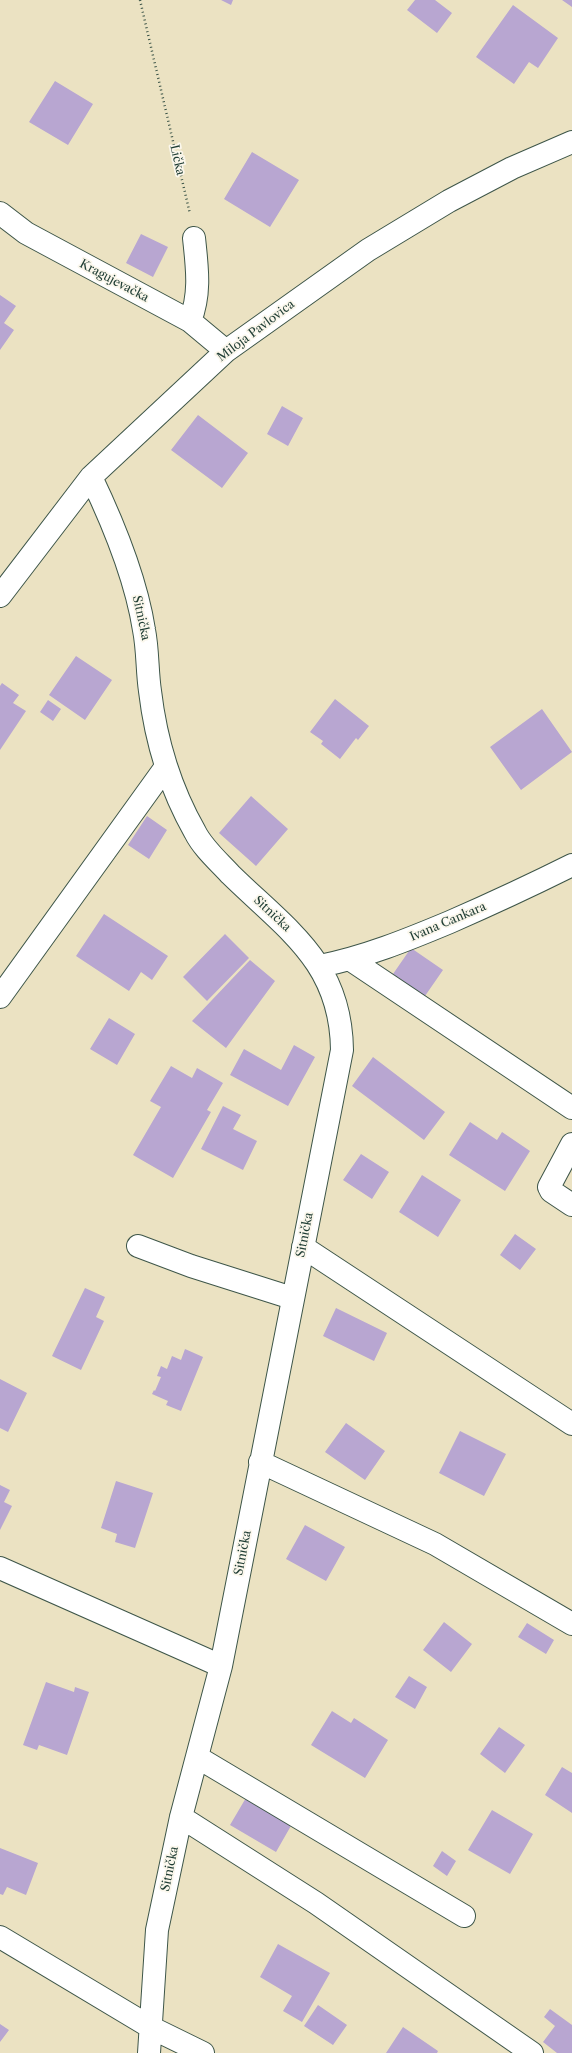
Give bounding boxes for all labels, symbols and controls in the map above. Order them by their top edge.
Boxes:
street label: Lička [167,143,187,177]
street label: Kragujevačka [77,257,151,305]
street label: Miloja Pavlovica [214,297,298,365]
street label: Sitnička [129,594,153,642]
street label: Sitnička [250,893,294,935]
street label: Ivana Cankara [408,900,488,944]
street label: Sitnička [294,1211,316,1259]
street label: Sitnička [232,1529,254,1577]
street label: Sitnička [158,1845,182,1893]

